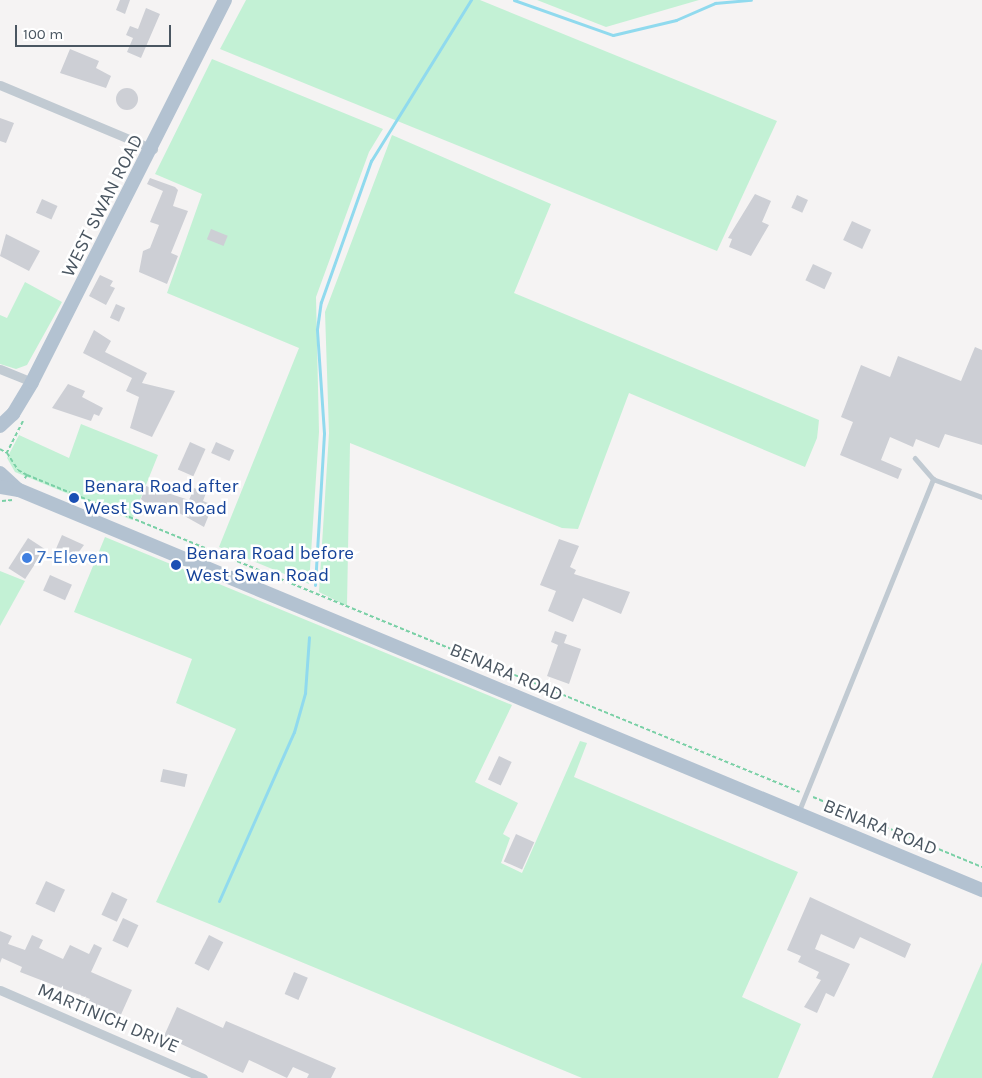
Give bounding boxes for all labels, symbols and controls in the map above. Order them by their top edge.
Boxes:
scale bar [18,15,174,47]
text: 100 m [23,25,63,43]
street label: WEST SWAN ROAD [57,131,149,281]
place label: Benara Road after West Swan Road [84,476,238,520]
marker: Benara Road after West Swan Road [68,492,80,504]
place label: Benara Road before West Swan Road [186,543,354,587]
place label: 7-Eleven [37,547,109,569]
marker: 7-Eleven [21,552,33,564]
marker: Benara Road before West Swan Road [170,559,182,571]
street label: BENARA ROAD [446,639,566,707]
street label: BENARA ROAD [820,795,940,861]
street label: MARTINICH DRIVE [34,979,182,1059]

